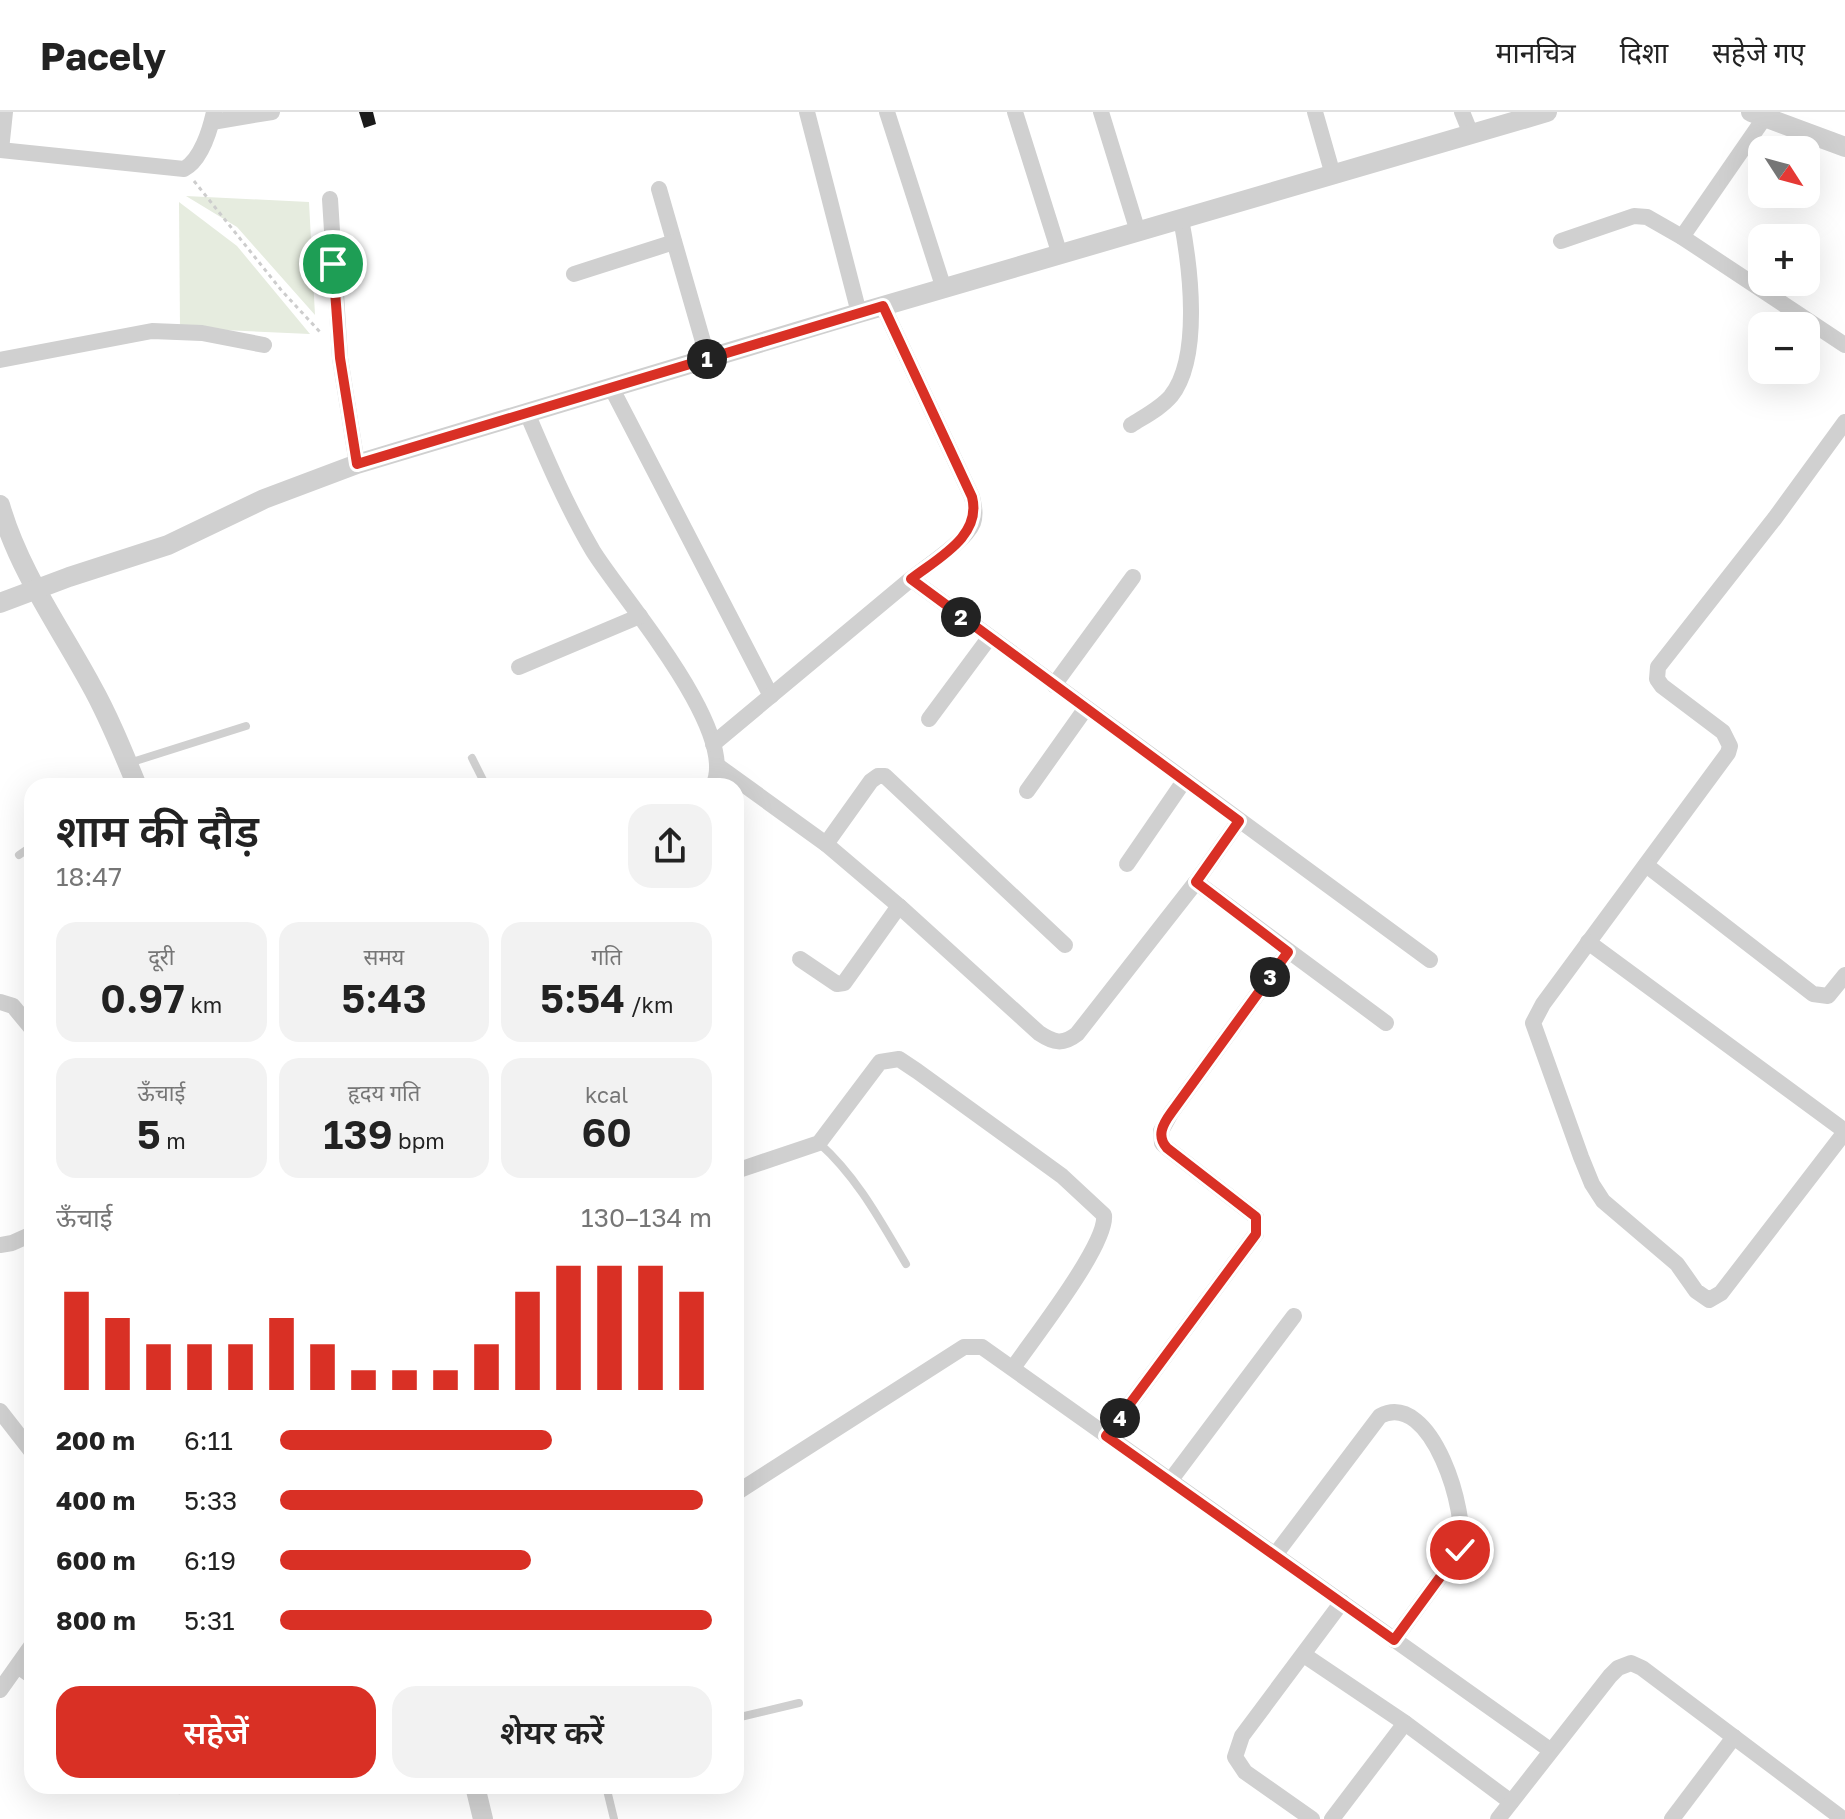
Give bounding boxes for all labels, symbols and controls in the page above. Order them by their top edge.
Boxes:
text: Pacely [40,33,166,78]
text: मानचित्र [1496,36,1576,69]
text: दिशा [1620,36,1668,69]
text: सहेजे गए [1712,36,1805,69]
north arrow [1748,136,1820,208]
map controls [1748,136,1820,384]
button: + [1748,224,1820,296]
pin [299,230,367,298]
icon: arrive [311,242,355,286]
button: − [1748,312,1820,384]
pin: 1 [687,339,727,379]
text: 1 [701,345,713,372]
pin: 2 [941,597,981,637]
text: 2 [954,603,968,630]
text: शाम की दौड़ [56,804,259,857]
button: share [628,804,712,888]
text: 18:47 [56,861,122,892]
text: दूरी [148,943,175,970]
text: समय [364,943,404,970]
text: गति [591,943,622,970]
pin: 3 [1250,957,1290,997]
text: 3 [1263,963,1277,990]
text: 0.97 [100,974,185,1022]
text: 5:43 [341,974,427,1022]
text: 5:54 [540,974,625,1022]
text: km [185,991,222,1018]
text: /km [625,991,673,1018]
text: ऊँचाई [137,1079,185,1106]
text: हृदय गति [348,1079,420,1106]
text: kcal [585,1081,628,1108]
text: 60 [581,1108,632,1156]
text: 5 [137,1110,161,1158]
text: 139 [323,1110,393,1158]
text: m [161,1127,186,1154]
text: bpm [393,1127,445,1154]
text: ऊँचाई [56,1202,112,1233]
text: 130–134 m [581,1202,712,1233]
pin: 4 [1100,1398,1140,1438]
text: 4 [1113,1404,1127,1431]
text: 200 m [56,1425,135,1456]
text: 6:11 [184,1425,233,1456]
text: 400 m [56,1485,135,1516]
text: 5:33 [184,1485,237,1516]
pin [1426,1516,1494,1584]
icon: check [1438,1528,1482,1572]
text: 600 m [56,1545,136,1576]
text: 6:19 [184,1545,236,1576]
text: 800 m [56,1605,136,1636]
text: 5:31 [184,1605,235,1636]
button: सहेजें [56,1686,376,1778]
button: शेयर करें [392,1686,712,1778]

